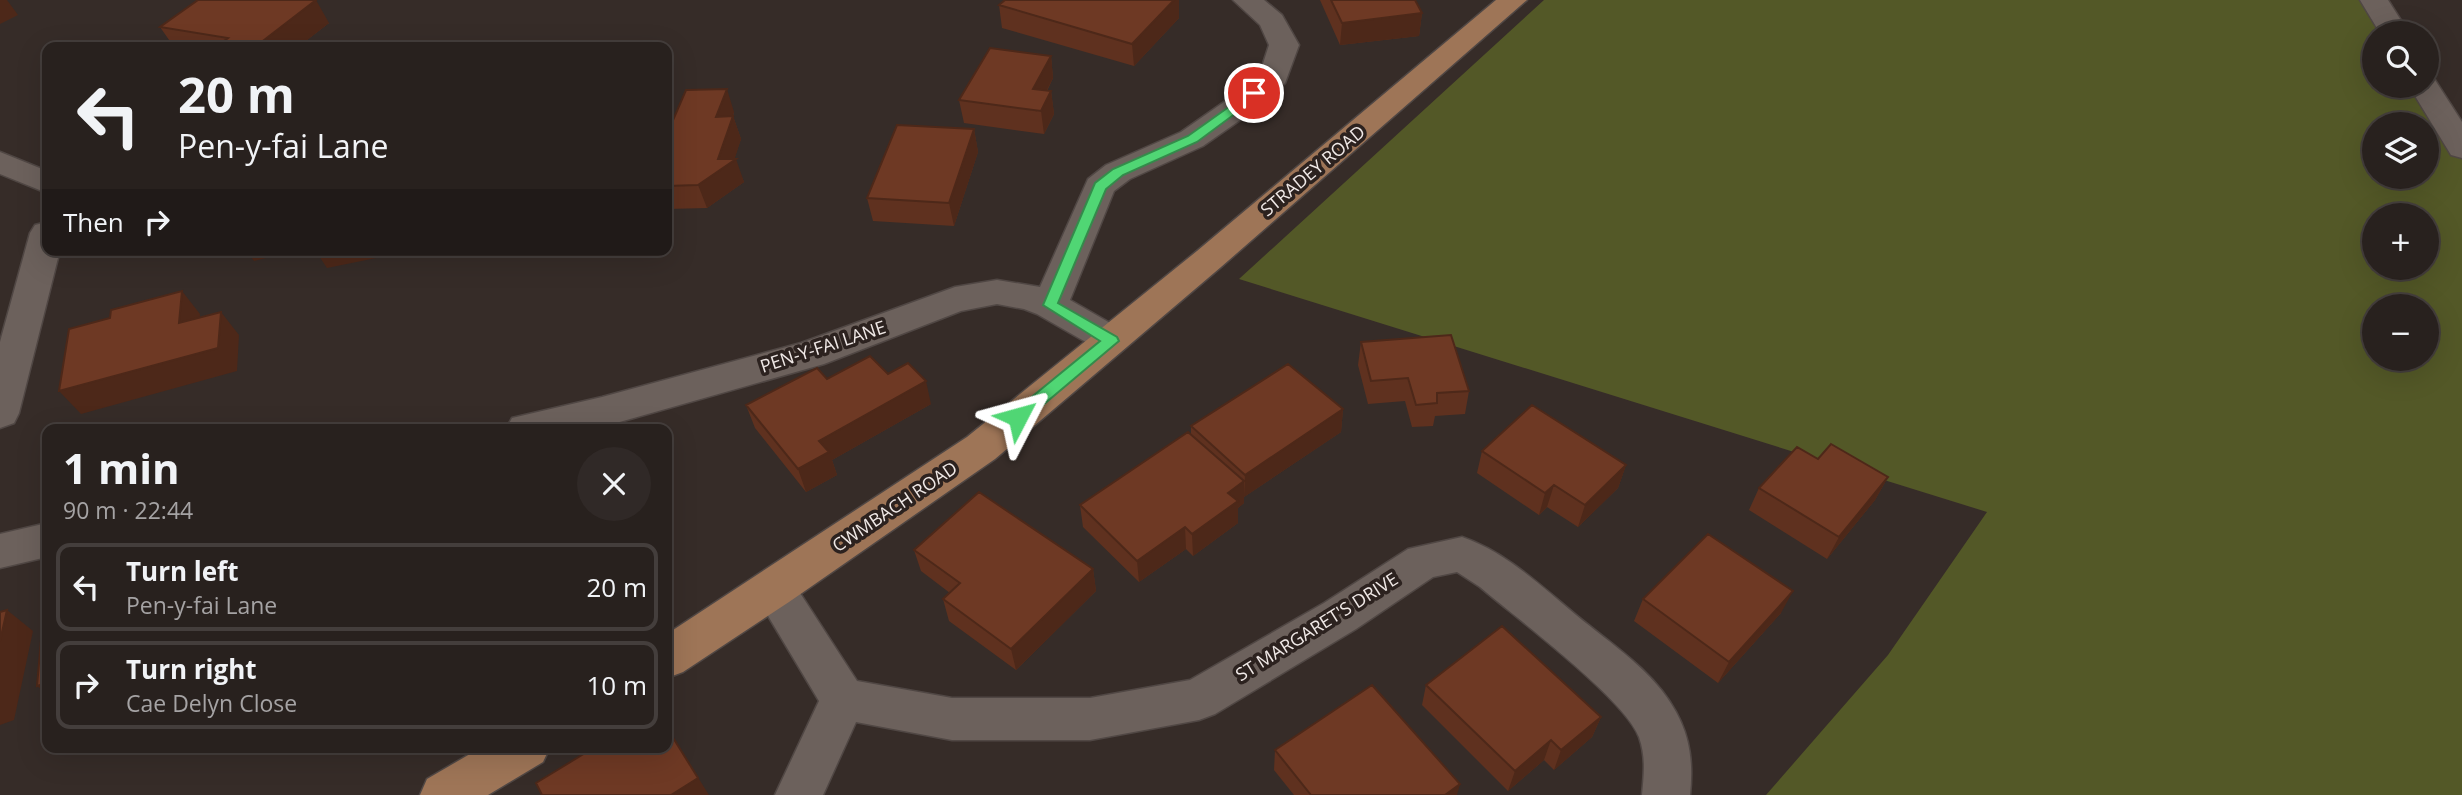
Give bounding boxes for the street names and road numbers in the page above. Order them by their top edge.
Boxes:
street label: STRADEY ROAD [1255,119,1370,221]
street label: PEN-Y-FAI LANE [757,314,889,378]
street label: CWMBACH ROAD [827,455,962,557]
street label: ST MARGARET'S DRIVE [1231,566,1402,686]

